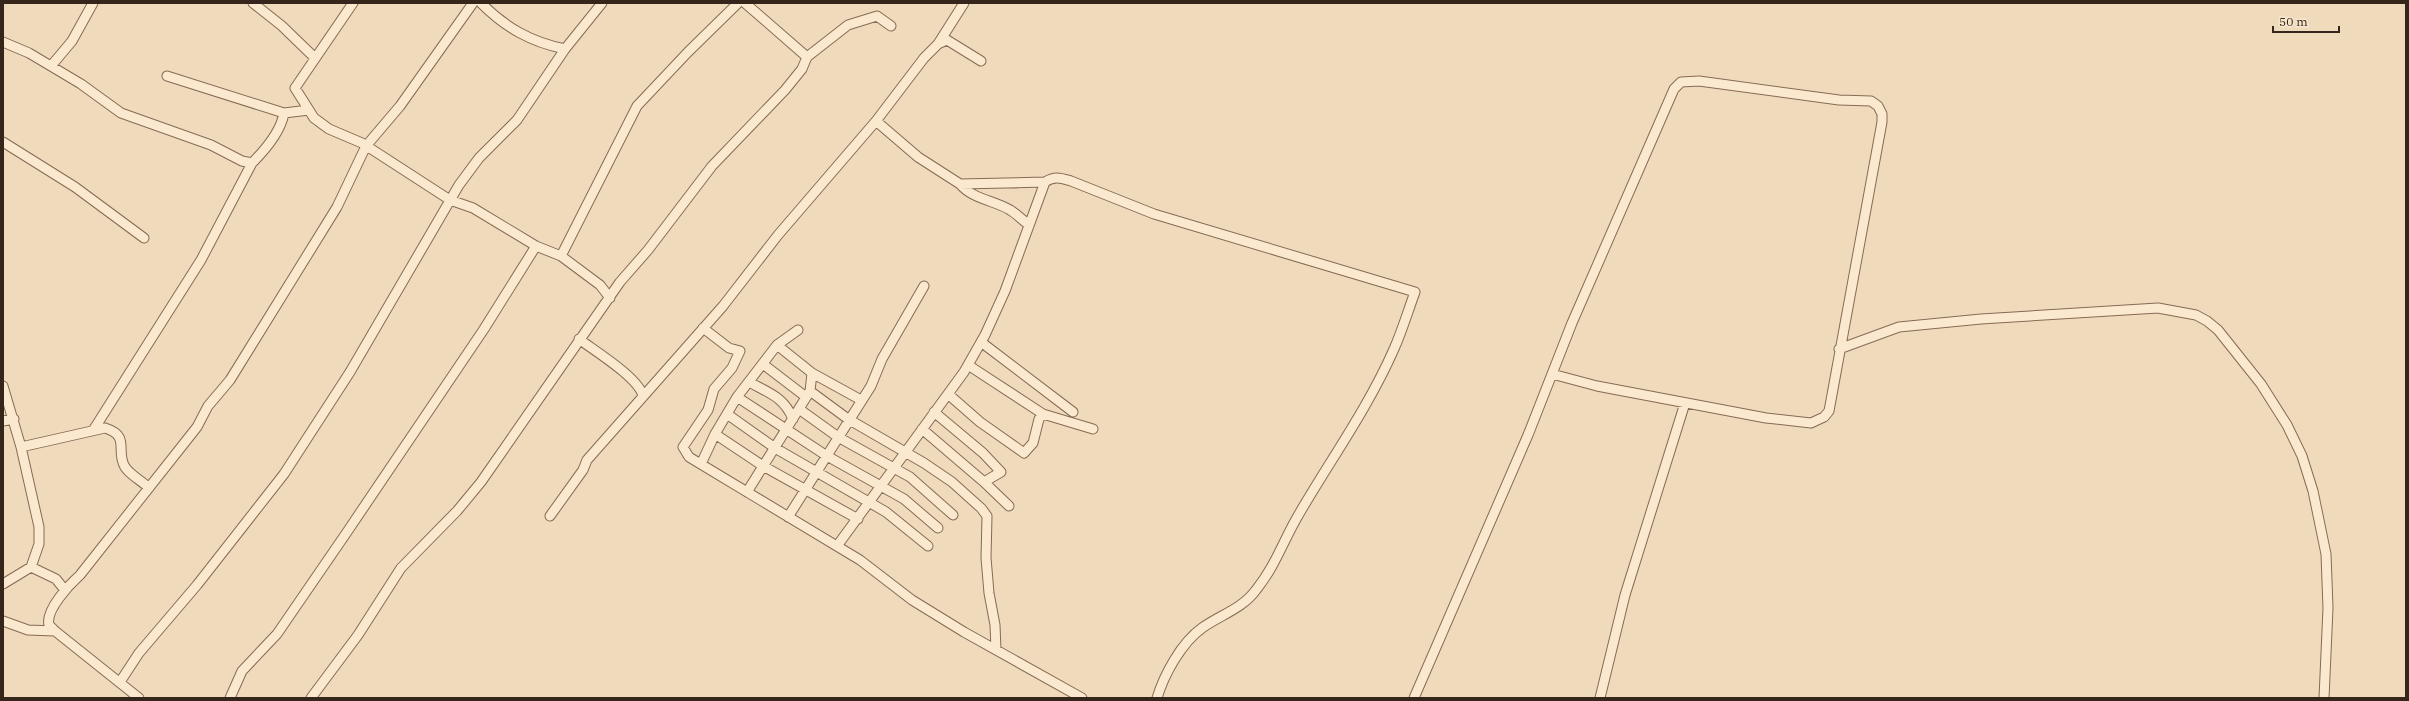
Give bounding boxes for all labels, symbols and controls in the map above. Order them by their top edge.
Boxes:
scale bar [2273,8,2339,34]
text: 50 m [2279,14,2308,29]

